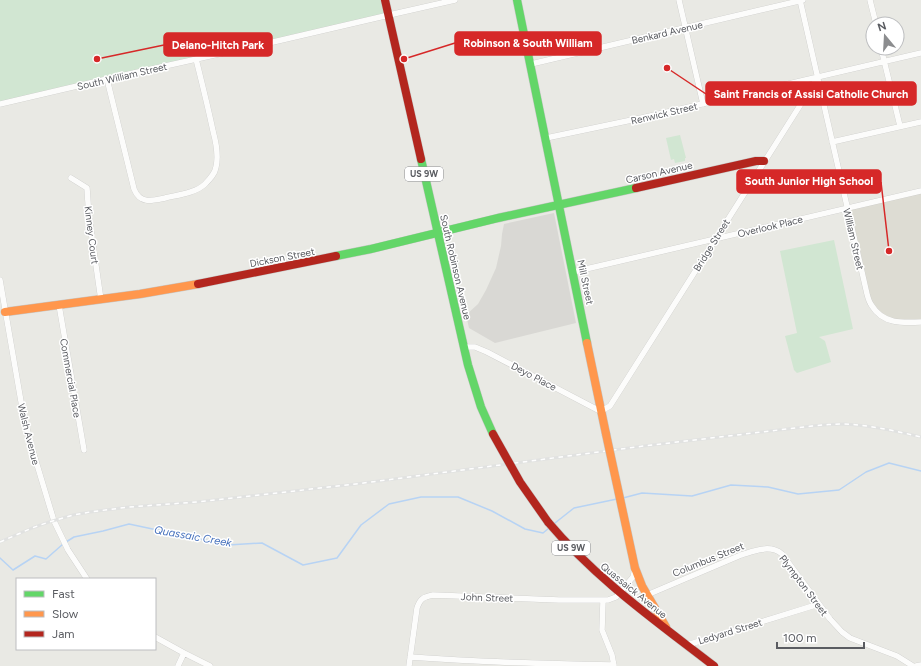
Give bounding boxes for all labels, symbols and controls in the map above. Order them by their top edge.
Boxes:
north arrow [865,16,905,56]
street label: Benkard Avenue [630,18,704,47]
text: N [876,19,888,34]
callout: Robinson & South William [455,32,601,55]
callout: Delano-Hitch Park [164,33,272,56]
text: Robinson & South William [463,37,593,50]
text: Delano-Hitch Park [172,39,264,52]
street label: South William Street [76,60,169,93]
callout: Saint Francis of Assisi Catholic Church [706,82,916,105]
text: Saint Francis of Assisi Catholic Church [714,88,908,101]
street label: Renwick Street [629,99,699,127]
street label: Carson Avenue [625,158,694,186]
road number: US 9W [405,167,443,181]
callout: South Junior High School [737,170,881,193]
text: South Junior High School [745,175,873,188]
street label: Kinney Court [81,205,102,265]
street label: William Street [840,207,867,271]
street label: South Robinson Avenue [437,213,474,321]
street label: Overlook Place [736,213,805,240]
street label: Bridge Street [690,216,733,274]
street label: Dickson Street [248,245,316,270]
street label: Mill Street [574,258,597,306]
street label: Commercial Place [57,337,84,419]
street label: Deyo Place [509,359,559,394]
street label: Walsh Avenue [15,402,43,467]
water label: Quassaic Creek [153,523,233,550]
street label: Columbus Street [671,539,746,580]
road number: US 9W [552,541,590,555]
street label: Plympton Street [776,552,831,619]
street label: Quassaick Avenue [598,560,670,622]
legend [16,578,156,650]
text: Fast [52,587,75,601]
street label: John Street [460,590,514,605]
text: Slow [52,607,79,621]
street label: Ledyard Street [696,615,764,647]
scale bar [777,624,864,650]
text: Jam [52,627,75,641]
text: 100 m [783,631,817,645]

